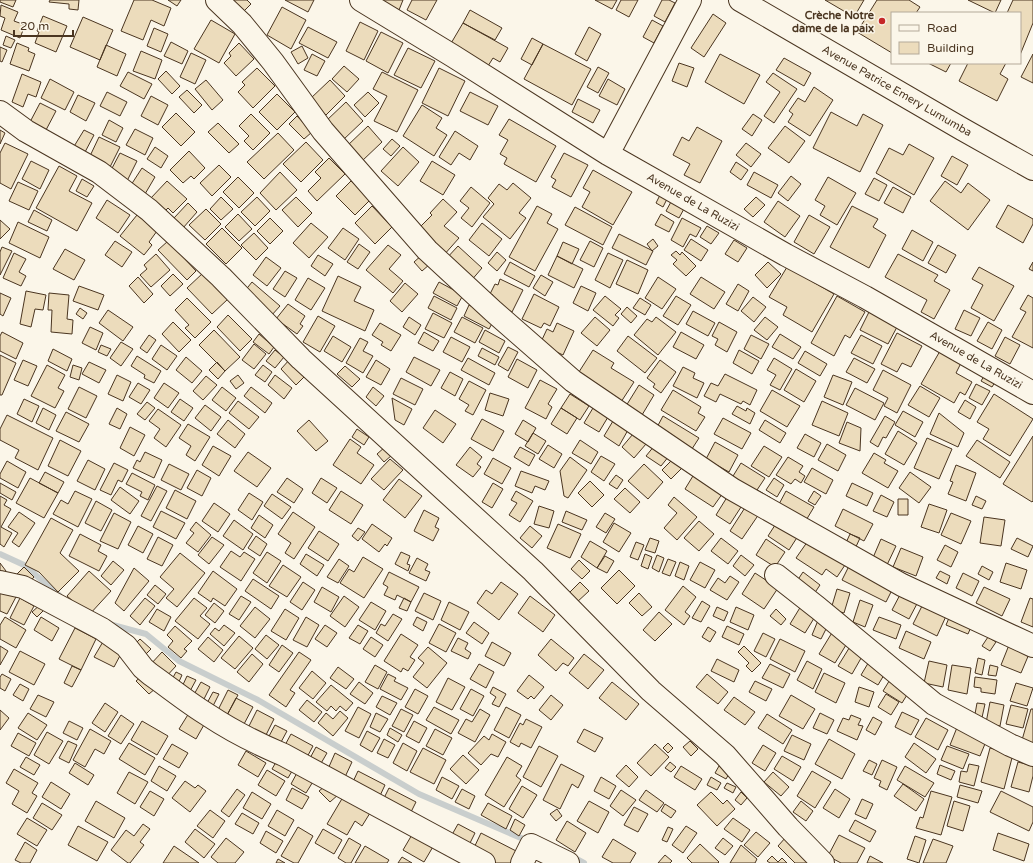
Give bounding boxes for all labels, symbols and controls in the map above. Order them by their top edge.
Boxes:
place label: Crèche Notre dame de la paix [792,9,875,36]
scale bar [14,12,73,38]
legend [891,12,1021,64]
marker: Crèche Notre dame de la paix [877,16,887,26]
text: 20 m [20,19,49,33]
text: Road [927,21,957,35]
text: Building [927,41,974,55]
street label: Avenue Patrice Emery Lumumba [820,43,974,139]
street label: Avenue de La Ruzizi [644,170,742,234]
street label: Avenue de La Ruzizi [927,328,1025,392]

